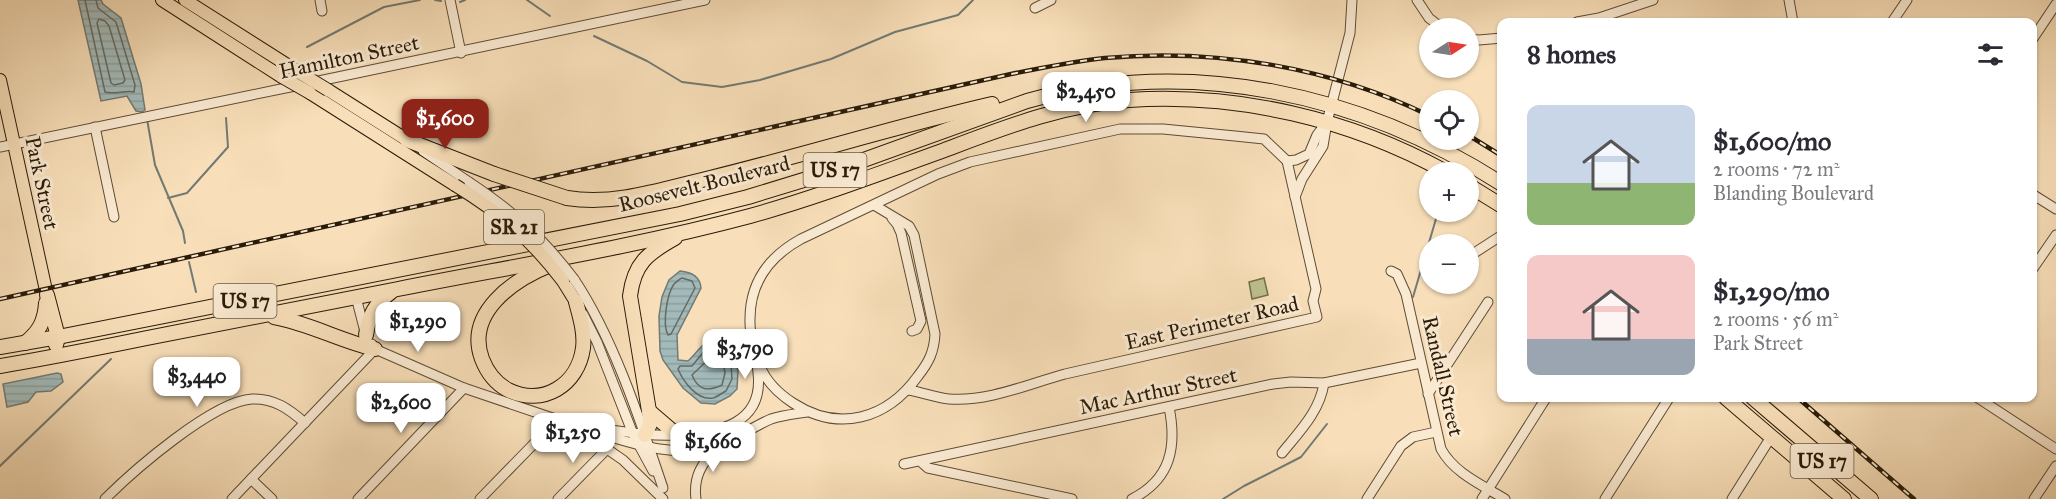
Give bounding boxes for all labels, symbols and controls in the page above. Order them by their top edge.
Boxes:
north arrow [1419,18,1479,78]
map controls [1419,18,1479,294]
street label: Hamilton Street [277,29,422,85]
text: 8 homes [1527,38,1616,70]
icon: filters [1974,38,2007,71]
pin: $2,450 [1037,72,1135,123]
text: $2,450 [1056,79,1116,103]
button: locate [1419,90,1479,150]
pin: $1,600 [396,99,494,150]
text: $1,600 [416,106,474,130]
text: $1,600/mo [1713,125,1831,157]
icon: home [1575,129,1647,201]
street label: Park Street [19,134,65,233]
street label: Roosevelt Boulevard [616,150,793,218]
road number: US 17 [804,153,866,187]
text: 2 rooms · 72 m² [1713,157,1840,181]
button: + [1419,162,1479,222]
text: Blanding Boulevard [1713,181,1874,205]
road number: SR 21 [484,210,544,244]
button: − [1419,234,1479,294]
text: $1,290/mo [1713,275,1830,307]
icon: home [1575,279,1647,351]
road number: US 17 [214,284,276,318]
street label: East Perimeter Road [1123,290,1302,356]
pin: $1,290 [369,302,467,353]
text: 2 rooms · 56 m² [1713,307,1839,331]
text: $1,290 [389,309,447,333]
street label: Randall Street [1417,313,1470,439]
pin: $3,790 [696,329,794,380]
text: Park Street [1713,331,1803,355]
text: $3,790 [716,336,774,360]
pin: $3,440 [148,357,246,408]
street label: Mac Arthur Street [1077,361,1240,420]
text: $3,440 [167,364,227,388]
pin: $2,600 [352,383,450,434]
text: $2,600 [371,390,432,414]
pin: $1,250 [524,413,622,464]
text: $1,250 [545,420,601,444]
pin: $1,660 [664,422,762,473]
text: $1,660 [684,429,742,453]
road number: US 17 [1790,444,1854,478]

